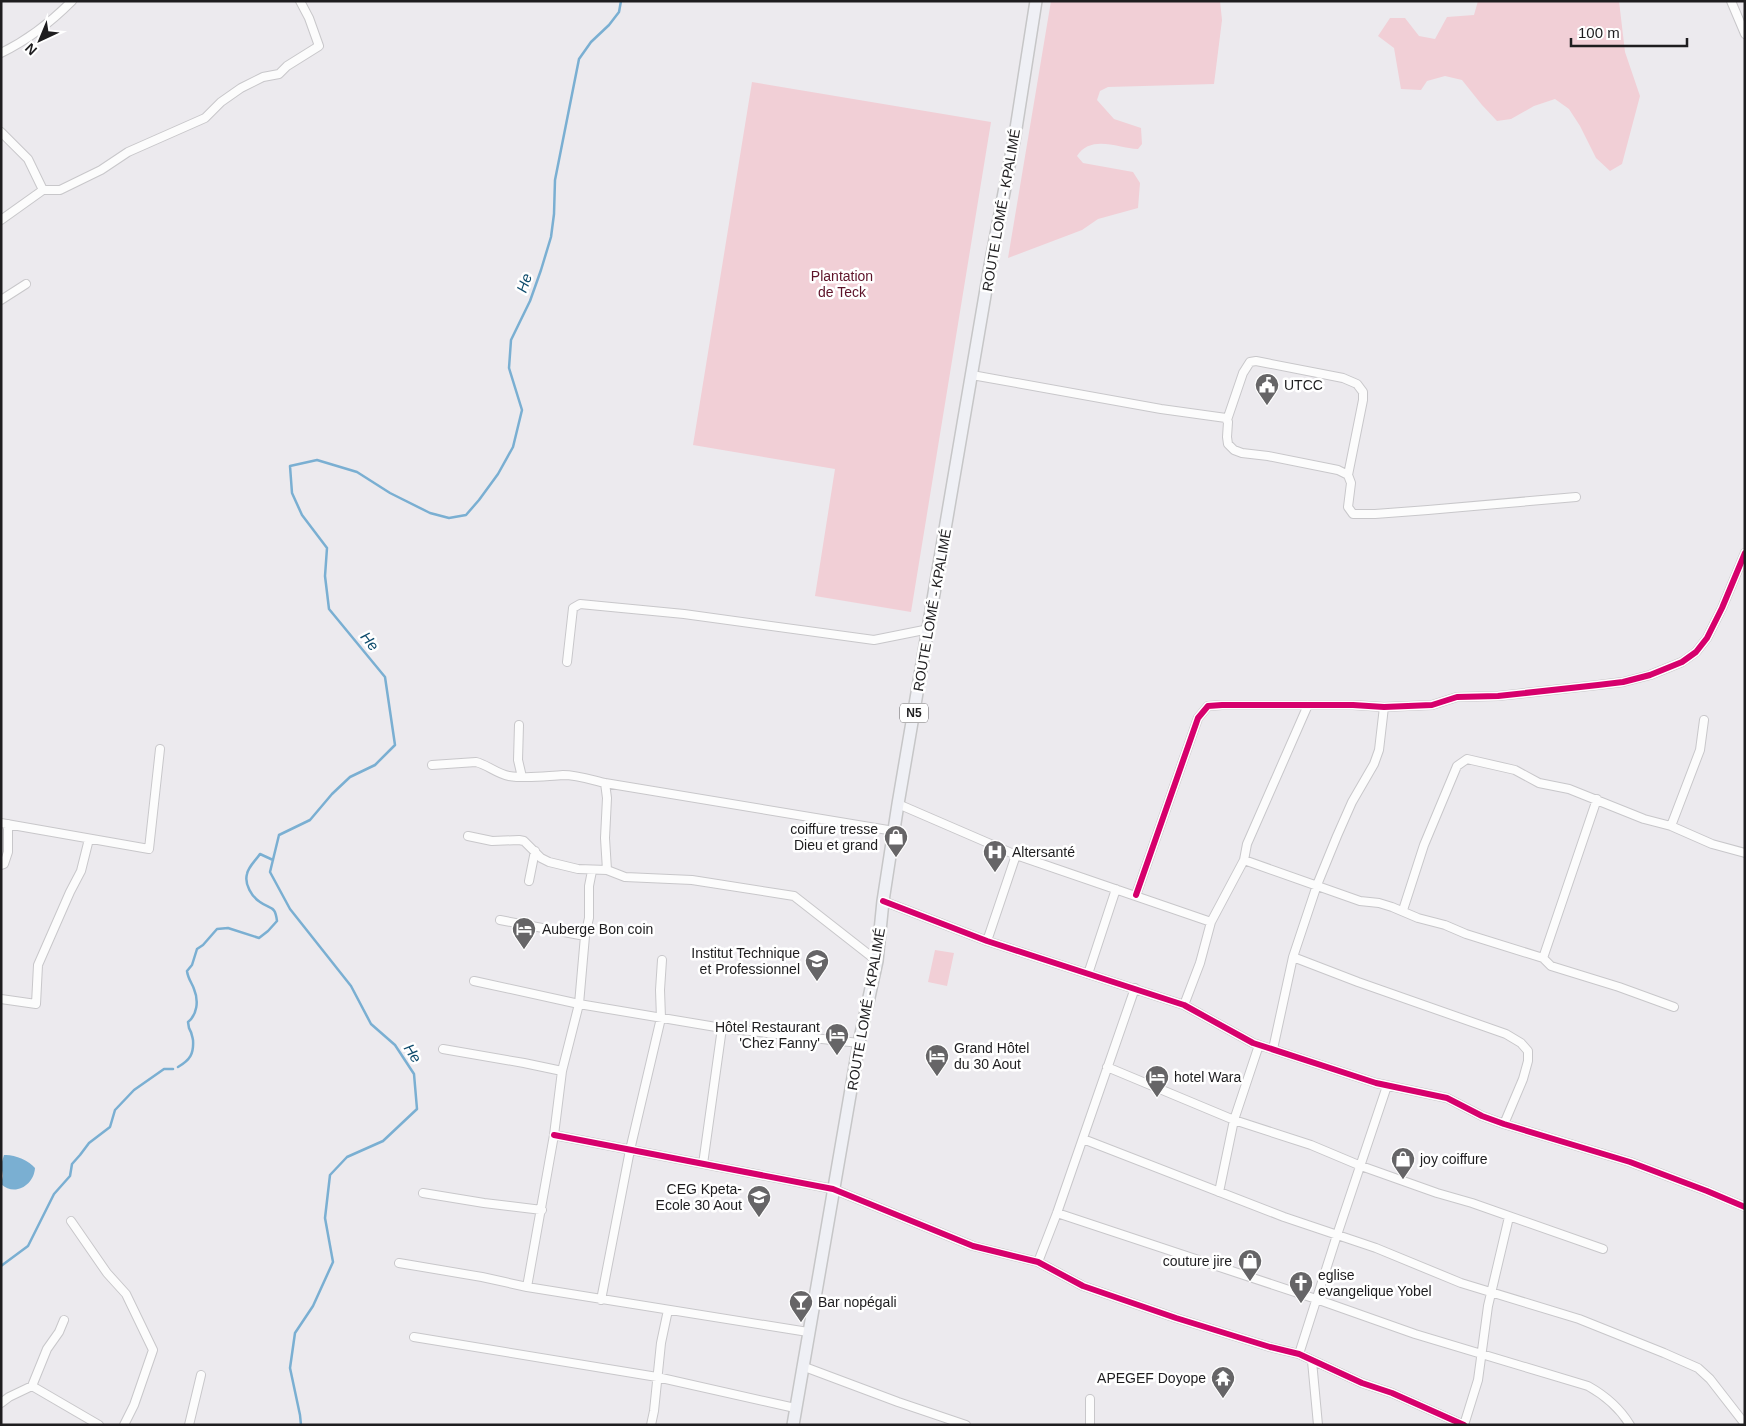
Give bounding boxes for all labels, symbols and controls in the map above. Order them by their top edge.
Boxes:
north arrow [15,15,65,65]
scale bar [1571,15,1687,47]
text: 100 m [1578,24,1620,41]
text: N [22,40,40,59]
street label: ROUTE LOMÉ - KPALIMÉ [979,128,1023,292]
park label: Plantation de Teck [811,268,873,300]
water label: He [513,271,535,295]
public building icon: UTCC [1254,372,1280,406]
place label: UTCC [1284,377,1323,393]
street label: ROUTE LOMÉ - KPALIMÉ [910,528,954,692]
water label: He [357,628,383,654]
road number: N5 [900,704,928,722]
place label: coiffure tresse Dieu et grand [790,821,878,853]
shop icon: coiffure tresse Dieu et grand [883,824,909,858]
hospital icon: Altersanté [982,839,1008,873]
place label: Altersanté [1012,844,1075,860]
hotel icon: Auberge Bon coin [511,916,537,950]
place label: Auberge Bon coin [542,921,653,937]
street label: ROUTE LOMÉ - KPALIMÉ [844,927,888,1091]
place label: Institut Technique et Professionnel [691,945,800,977]
school or university icon: Institut Technique et Professionnel [804,948,830,982]
place label: Hôtel Restaurant 'Chez Fanny' [715,1019,820,1051]
hotel icon: Hôtel Restaurant 'Chez Fanny' [824,1022,850,1056]
water label: He [401,1040,425,1066]
place label: Grand Hôtel du 30 Aout [954,1040,1029,1072]
hotel icon: Grand Hôtel du 30 Aout [924,1043,950,1077]
hotel icon: hotel Wara [1144,1064,1170,1098]
place label: hotel Wara [1174,1069,1241,1085]
shop icon: joy coiffure [1390,1146,1416,1180]
place label: joy coiffure [1419,1151,1488,1167]
place label: CEG Kpeta- Ecole 30 Aout [656,1181,742,1213]
school or university icon: CEG Kpeta- Ecole 30 Aout [746,1184,772,1218]
shop icon: couture jire [1237,1248,1263,1282]
place label: couture jire [1163,1253,1232,1269]
place label: eglise evangelique Yobel [1318,1267,1432,1299]
church icon: eglise evangelique Yobel [1288,1270,1314,1304]
bar icon: Bar nopégali [788,1289,814,1323]
place label: Bar nopégali [818,1294,897,1310]
temple icon: APEGEF Doyope [1210,1365,1236,1399]
place label: APEGEF Doyope [1097,1370,1206,1386]

